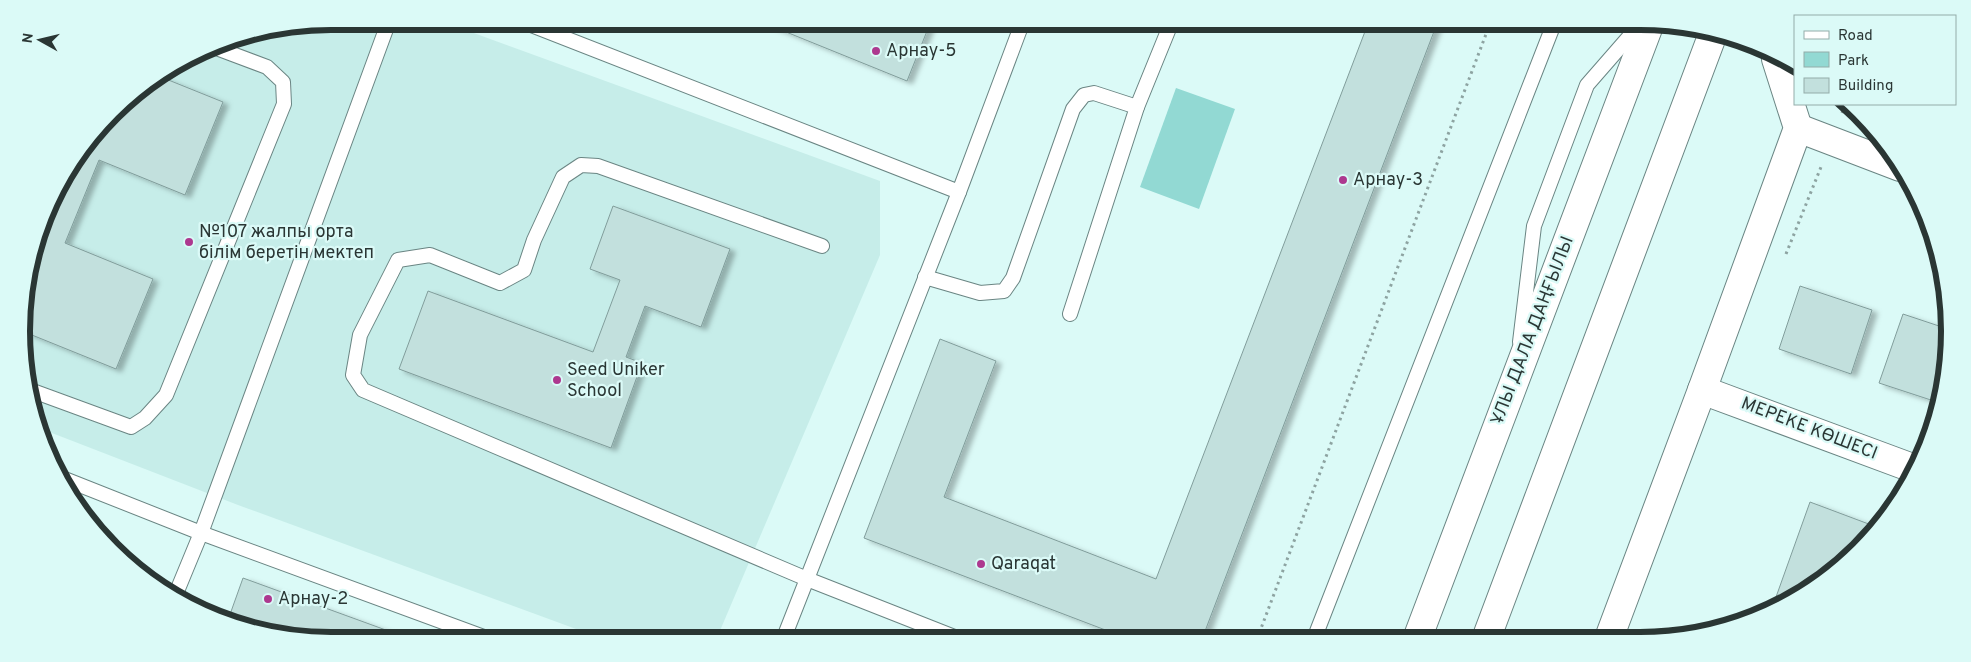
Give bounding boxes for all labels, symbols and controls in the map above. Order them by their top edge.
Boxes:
north arrow [15,15,65,65]
legend [1794,15,1956,105]
text: Road [1838,27,1873,46]
text: N [19,32,38,45]
place label: Арнау-5 [886,40,957,63]
marker: Арнау-5 [870,45,882,57]
text: Park [1838,52,1869,71]
text: Building [1838,77,1893,96]
place label: Арнау-3 [1353,169,1423,192]
marker: Арнау-3 [1337,174,1349,186]
place label: №107 жалпы орта білім беретін мектеп [199,221,374,265]
street label: ҰЛЫ ДАЛА ДАҢҒЫЛЫ [1486,233,1580,429]
marker: №107 жалпы орта білім беретін мектеп [183,236,195,248]
place label: Seed Uniker School [567,359,665,403]
marker: Seed Uniker School [551,374,563,386]
street label: МЕРЕКЕ КӨШЕСІ [1737,392,1881,466]
place label: Qaraqat [991,553,1056,576]
marker: Qaraqat [975,558,987,570]
place label: Арнау-2 [278,588,348,611]
marker: Арнау-2 [262,593,274,605]

